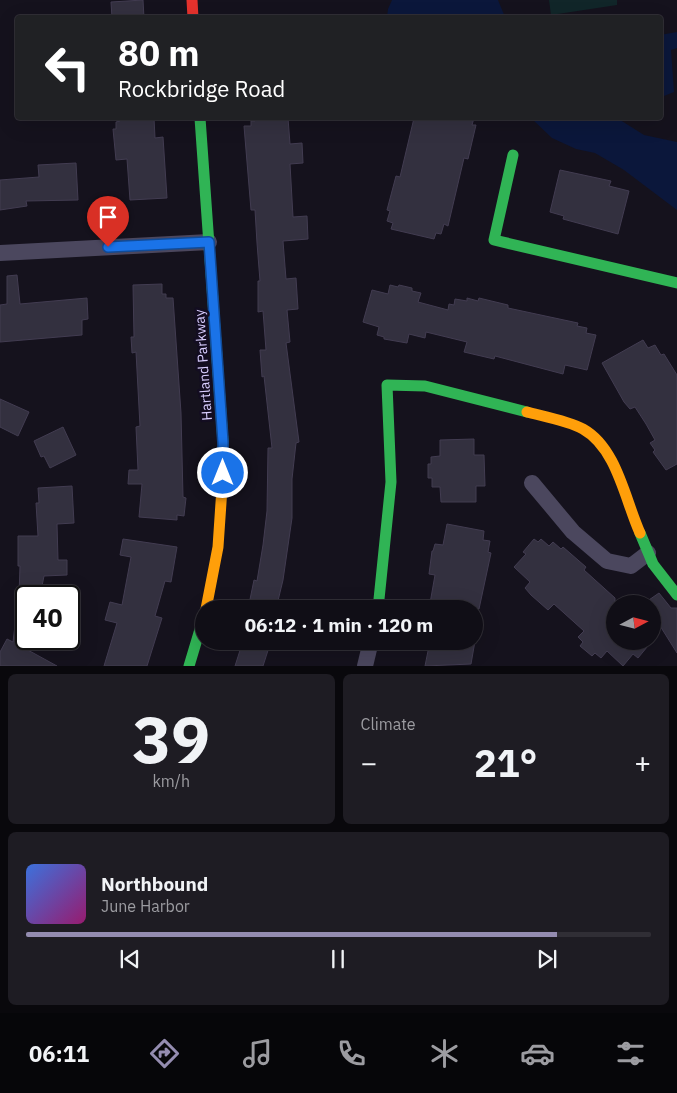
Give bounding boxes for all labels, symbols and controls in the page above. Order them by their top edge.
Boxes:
text: 80 m [118,30,200,76]
icon: left [35,35,100,100]
text: Rockbridge Road [118,74,285,103]
pin [87,196,129,247]
icon: arrive [94,203,122,231]
street label: Hartland Parkway [190,309,216,421]
position arrow [196,446,248,498]
speed limit sign: 40 [15,585,80,650]
north arrow [606,595,661,650]
map controls [606,595,661,650]
text: 06:12 · 1 min · 120 m [245,613,433,637]
text: 39 [132,696,210,781]
text: Climate [361,714,416,734]
text: 21° [474,738,537,787]
text: − [361,744,377,781]
text: + [634,744,651,781]
text: km/h [152,771,190,791]
text: Northbound [101,872,208,896]
text: June Harbor [101,896,190,916]
icon: previous [116,945,144,973]
icon: pause [324,945,352,973]
icon: next [533,945,561,973]
icon: directions [147,1036,182,1071]
icon: music [240,1036,275,1071]
icon: phone [334,1036,369,1071]
icon: climate [427,1036,462,1071]
icon: car [520,1036,555,1071]
icon: filters [613,1036,648,1071]
text: 06:11 [29,1039,89,1068]

